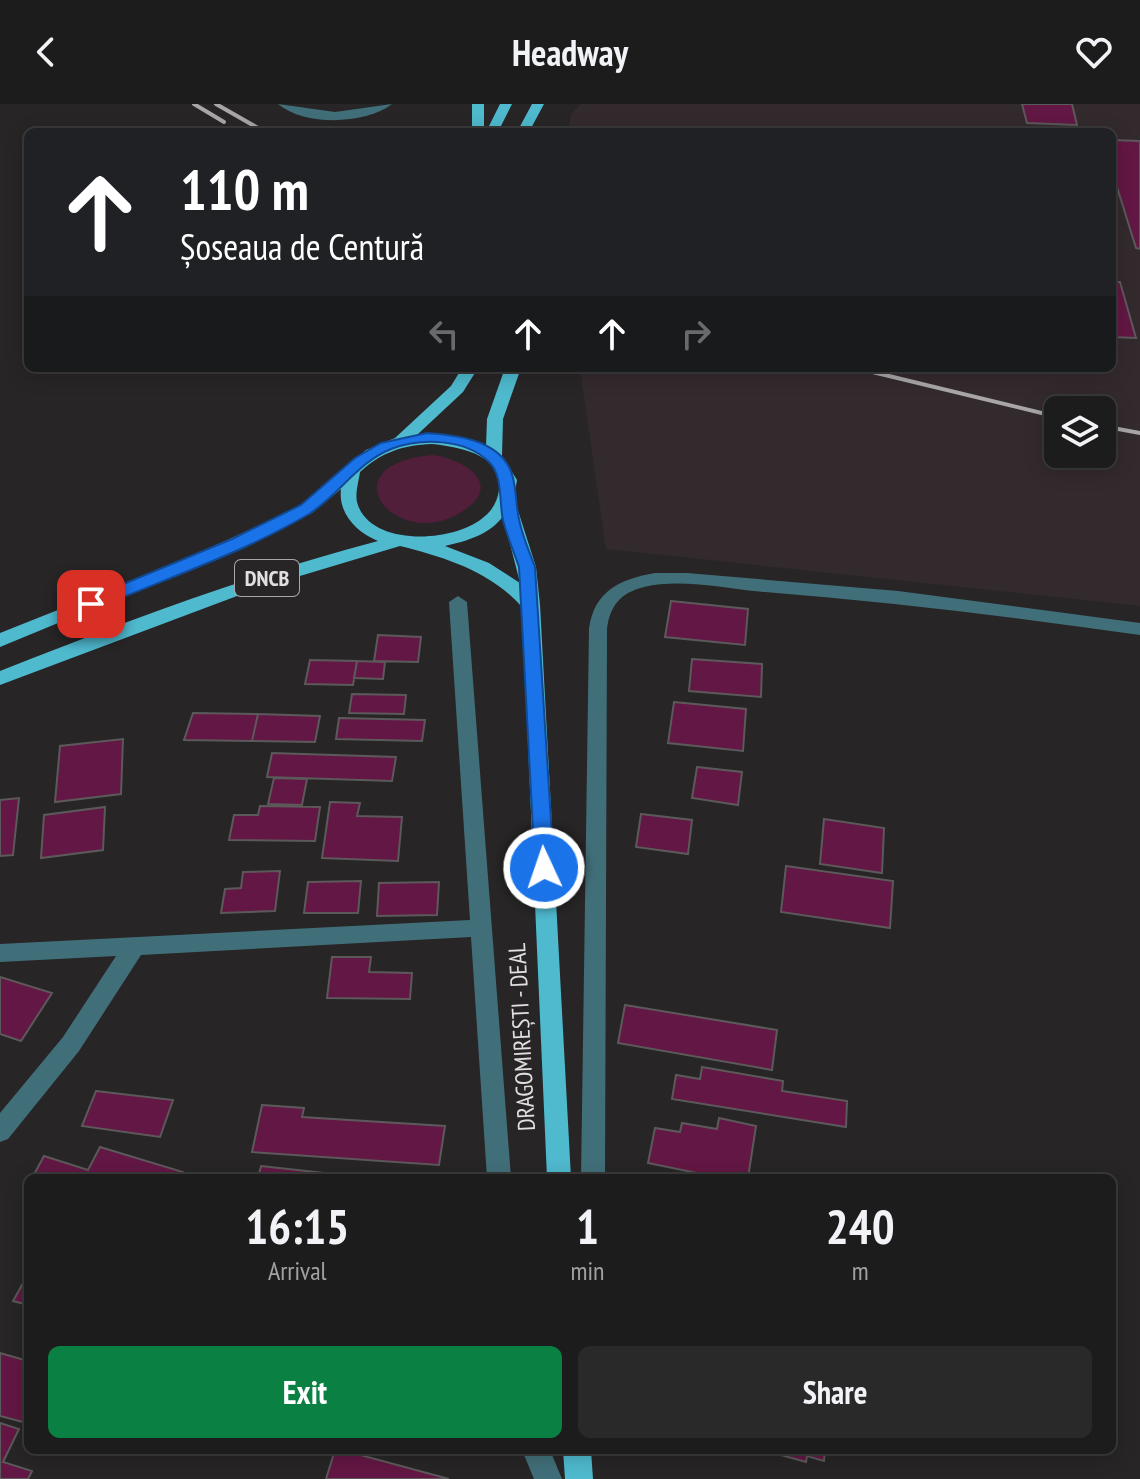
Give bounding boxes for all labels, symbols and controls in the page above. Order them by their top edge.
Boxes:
text: Headway [512,29,628,76]
icon: back [24,30,68,74]
icon: heart [1072,30,1116,74]
text: 110 m [180,153,309,225]
icon: ahead [48,160,152,264]
text: Șoseaua de Centură [180,223,424,270]
icon: left [422,312,466,356]
icon: ahead [506,312,550,356]
icon: ahead [590,312,634,356]
icon: right [674,312,718,356]
map controls [1044,396,1116,468]
button: layers [1044,396,1116,468]
road number: DNCB [235,560,299,596]
pin [57,570,125,638]
icon: arrive [69,582,113,626]
position arrow [502,826,586,910]
street label: DRAGOMIREȘTI - DEAL [501,942,542,1132]
text: 16:15 [245,1195,349,1257]
text: 1 [576,1195,599,1257]
text: 240 [826,1195,895,1257]
text: Arrival [268,1254,327,1287]
text: min [570,1254,604,1287]
text: m [852,1254,869,1287]
button: Exit [48,1346,562,1438]
button: Share [578,1346,1092,1438]

